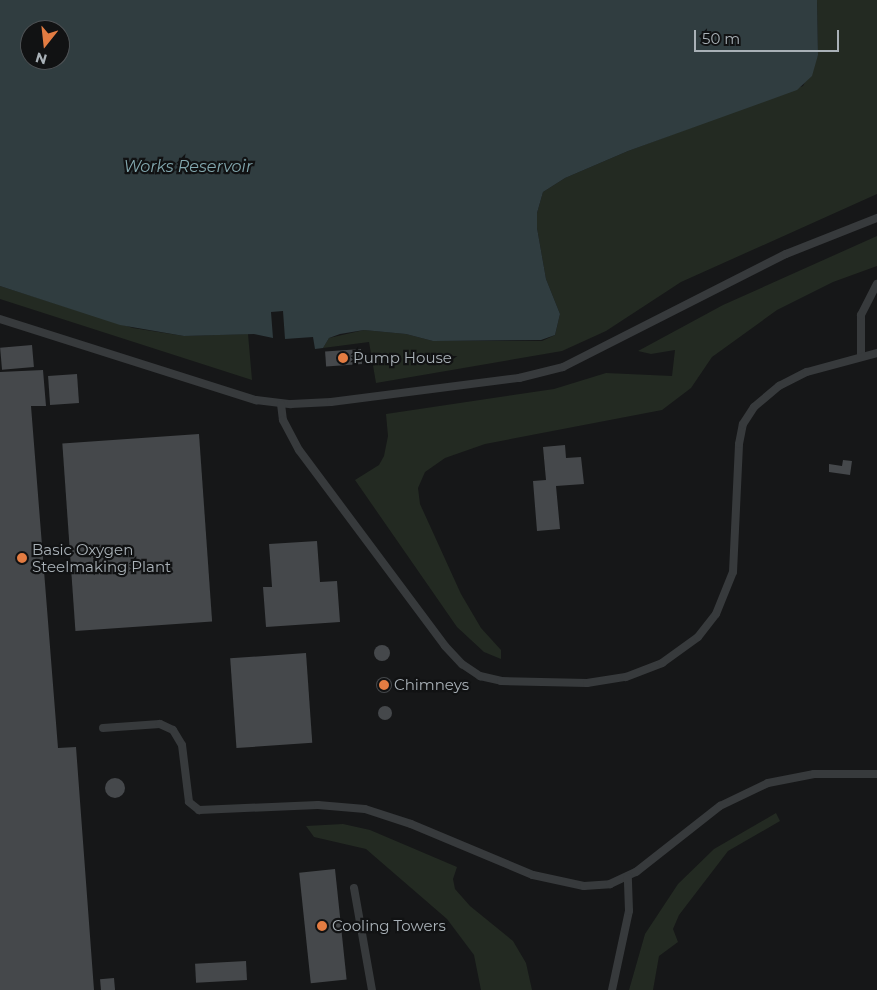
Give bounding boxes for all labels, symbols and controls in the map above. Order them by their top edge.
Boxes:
north arrow [20,20,70,70]
scale bar [697,20,842,52]
text: 50 m [702,29,740,48]
text: N [33,48,49,69]
water label: Works Reservoir [124,157,252,177]
place label: Pump House [353,349,452,367]
marker: Pump House [337,352,349,364]
place label: Basic Oxygen Steelmaking Plant [32,540,171,575]
marker: Basic Oxygen Steelmaking Plant [16,552,28,564]
place label: Chimneys [394,676,469,694]
marker: Chimneys [378,679,390,691]
place label: Cooling Towers [332,917,446,935]
marker: Cooling Towers [316,920,328,932]

